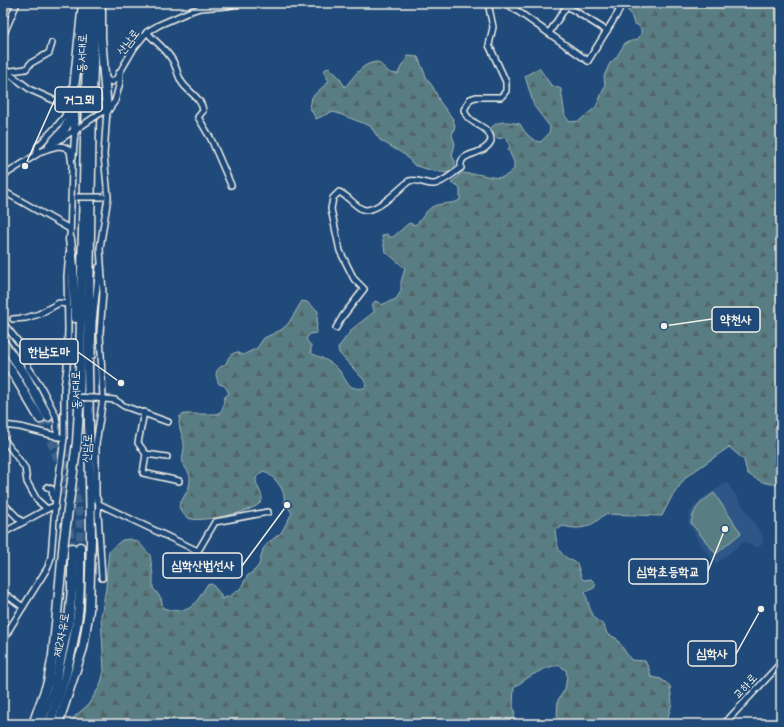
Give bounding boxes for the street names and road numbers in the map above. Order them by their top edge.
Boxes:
street label: 산남로 [114,26,142,58]
street label: 동서대로 [74,33,90,73]
street label: 동서대로 [69,371,83,409]
street label: 산남로 [79,433,95,463]
street label: 제2자유로 [50,612,72,658]
street label: 교하로 [730,671,760,701]

